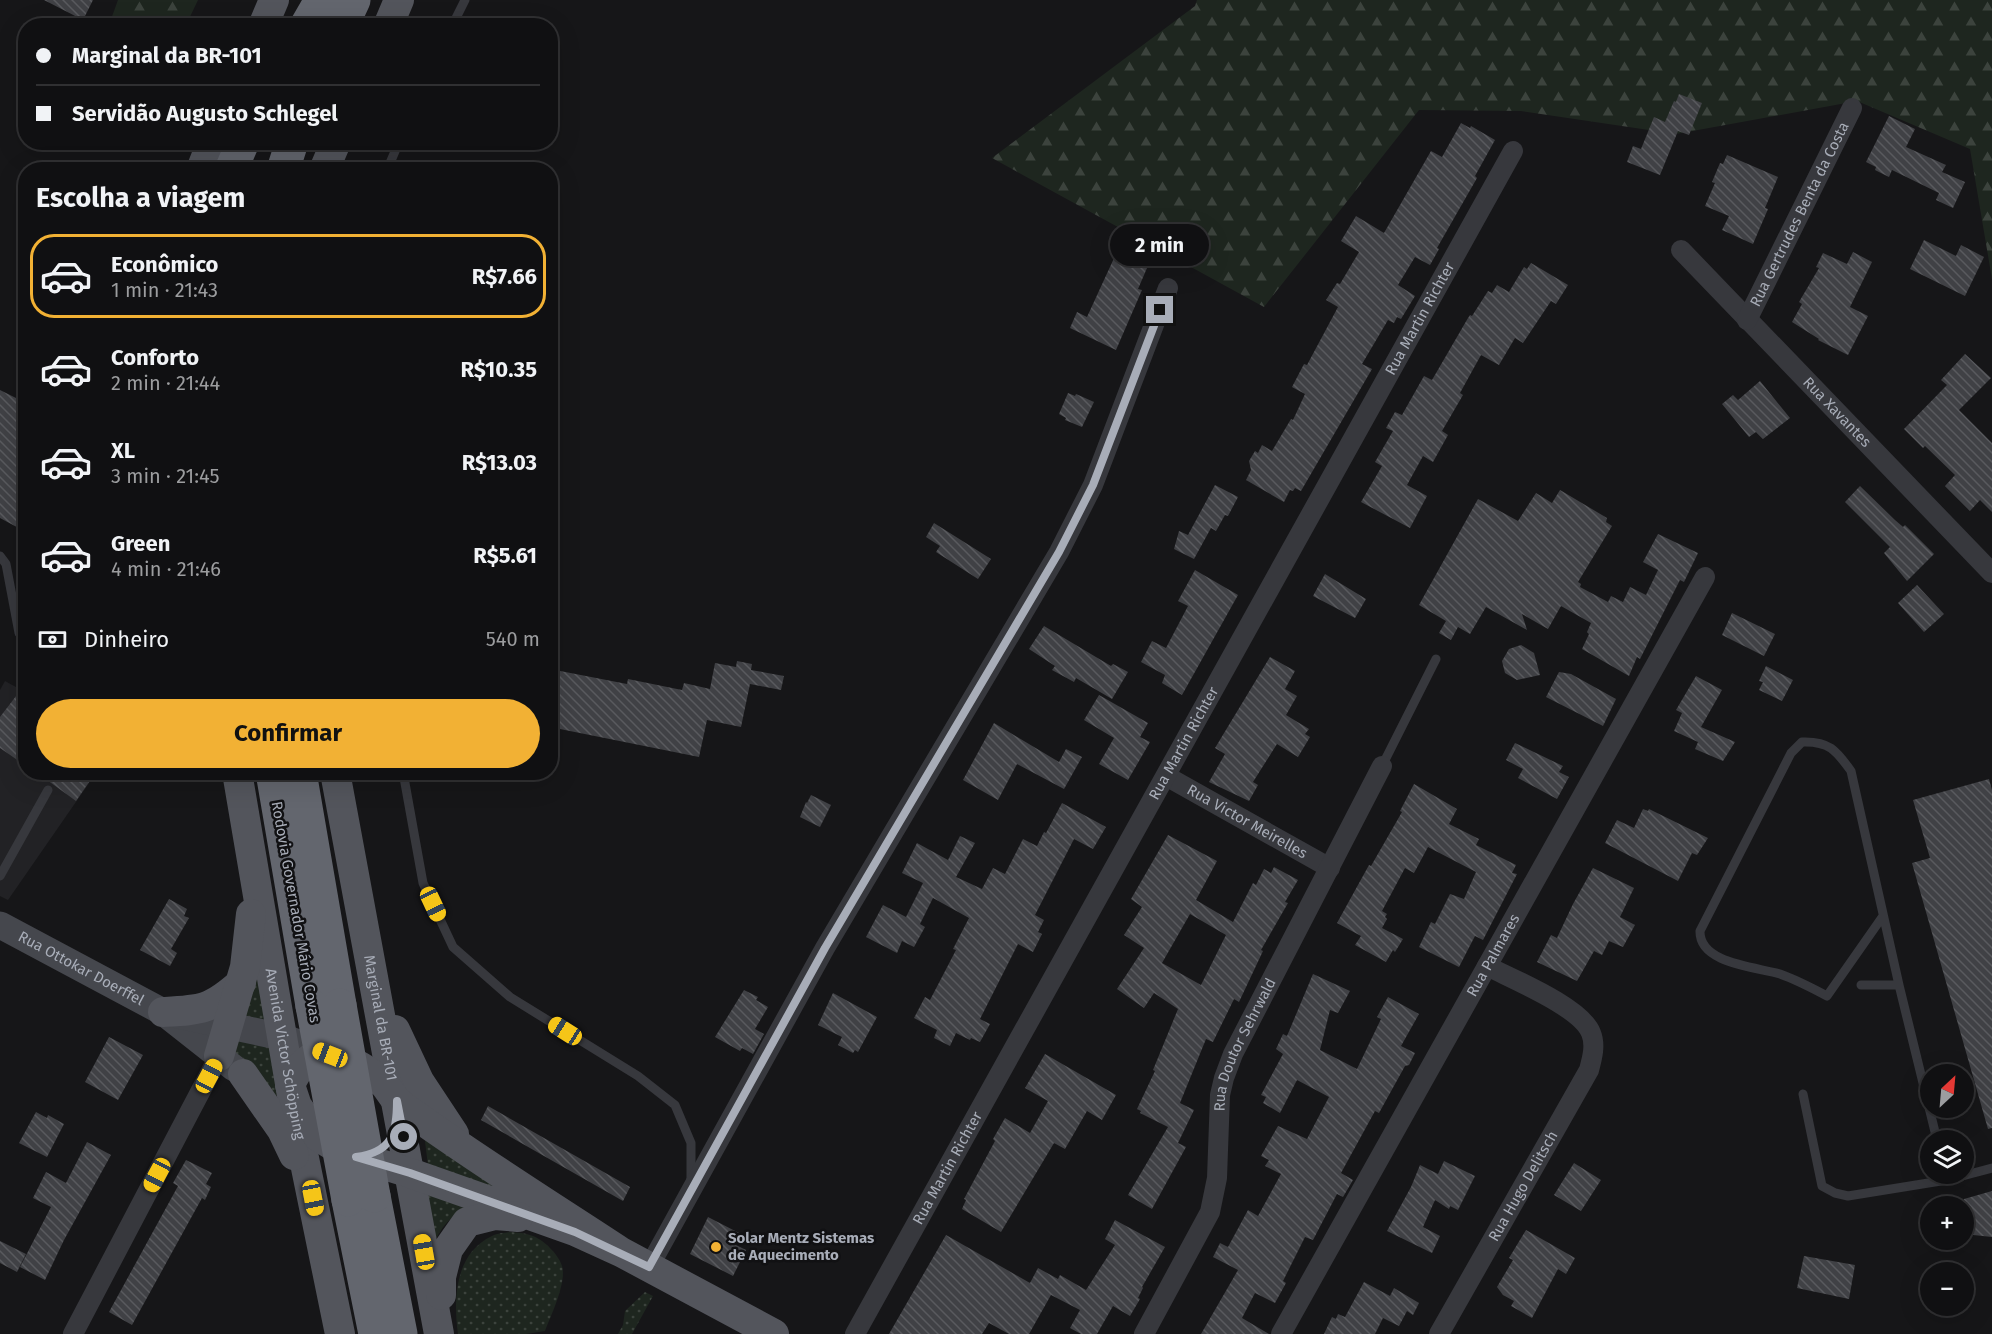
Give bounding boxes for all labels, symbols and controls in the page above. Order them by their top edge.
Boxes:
text: Marginal da BR-101 [72,42,262,69]
text: Servidão Augusto Schlegel [72,100,338,127]
street label: Rua Gertrudes Benta da Costa [1746,119,1853,309]
text: Escolha a viagem [36,182,245,214]
callout: 2 min [1110,223,1210,265]
text: 2 min [1135,233,1184,257]
icon: car [39,249,93,303]
text: Econômico [111,251,218,278]
street label: Rua Martin Richter [1381,259,1459,378]
text: R$7.66 [472,263,537,290]
text: 1 min · 21:43 [111,278,218,302]
route end [1146,296,1173,323]
icon: car [39,342,93,396]
text: Conforto [111,344,199,371]
text: R$10.35 [460,356,537,383]
text: 2 min · 21:44 [111,371,220,395]
street label: Rua Xavantes [1799,373,1875,451]
icon: car [39,435,93,489]
text: XL [111,437,135,464]
text: R$13.03 [462,449,537,476]
text: 3 min · 21:45 [111,464,219,488]
icon: car [39,528,93,582]
text: Green [111,530,170,557]
text: R$5.61 [473,542,537,569]
text: 4 min · 21:46 [111,557,221,581]
icon: cash [36,623,69,656]
text: Dinheiro [84,626,169,653]
text: 540 m [486,627,540,651]
street label: Rua Martin Richter [1145,683,1222,803]
button: Confirmar [36,699,540,768]
street label: Rua Victor Meirelles [1184,781,1310,862]
street label: Rodovia Governador Mário Covas [268,800,324,1024]
car [417,884,449,924]
street label: Rua Palmares [1463,911,1523,1000]
street label: Rua Ottokar Doerffel [15,927,148,1010]
street label: Marginal da BR-101 [360,953,401,1082]
street label: Avenida Victor Schöpping [262,967,309,1141]
street label: Rua Doutor Sehrwald [1210,975,1280,1112]
car [545,1014,585,1048]
car [310,1040,350,1070]
car [193,1056,225,1096]
north arrow [1920,1064,1974,1118]
map controls [1920,1064,1974,1316]
street label: Rua Martin Richter [909,1108,986,1228]
route start [390,1123,417,1150]
street label: Rua Hugo Delitsch [1484,1128,1561,1245]
button: layers [1920,1130,1974,1184]
car [141,1155,173,1195]
car [301,1179,325,1217]
button: + [1920,1196,1974,1250]
place label: Solar Mentz Sistemas de Aquecimento [728,1229,874,1264]
car [412,1233,436,1271]
marker: Solar Mentz Sistemas de Aquecimento [709,1240,723,1254]
button: − [1920,1262,1974,1316]

